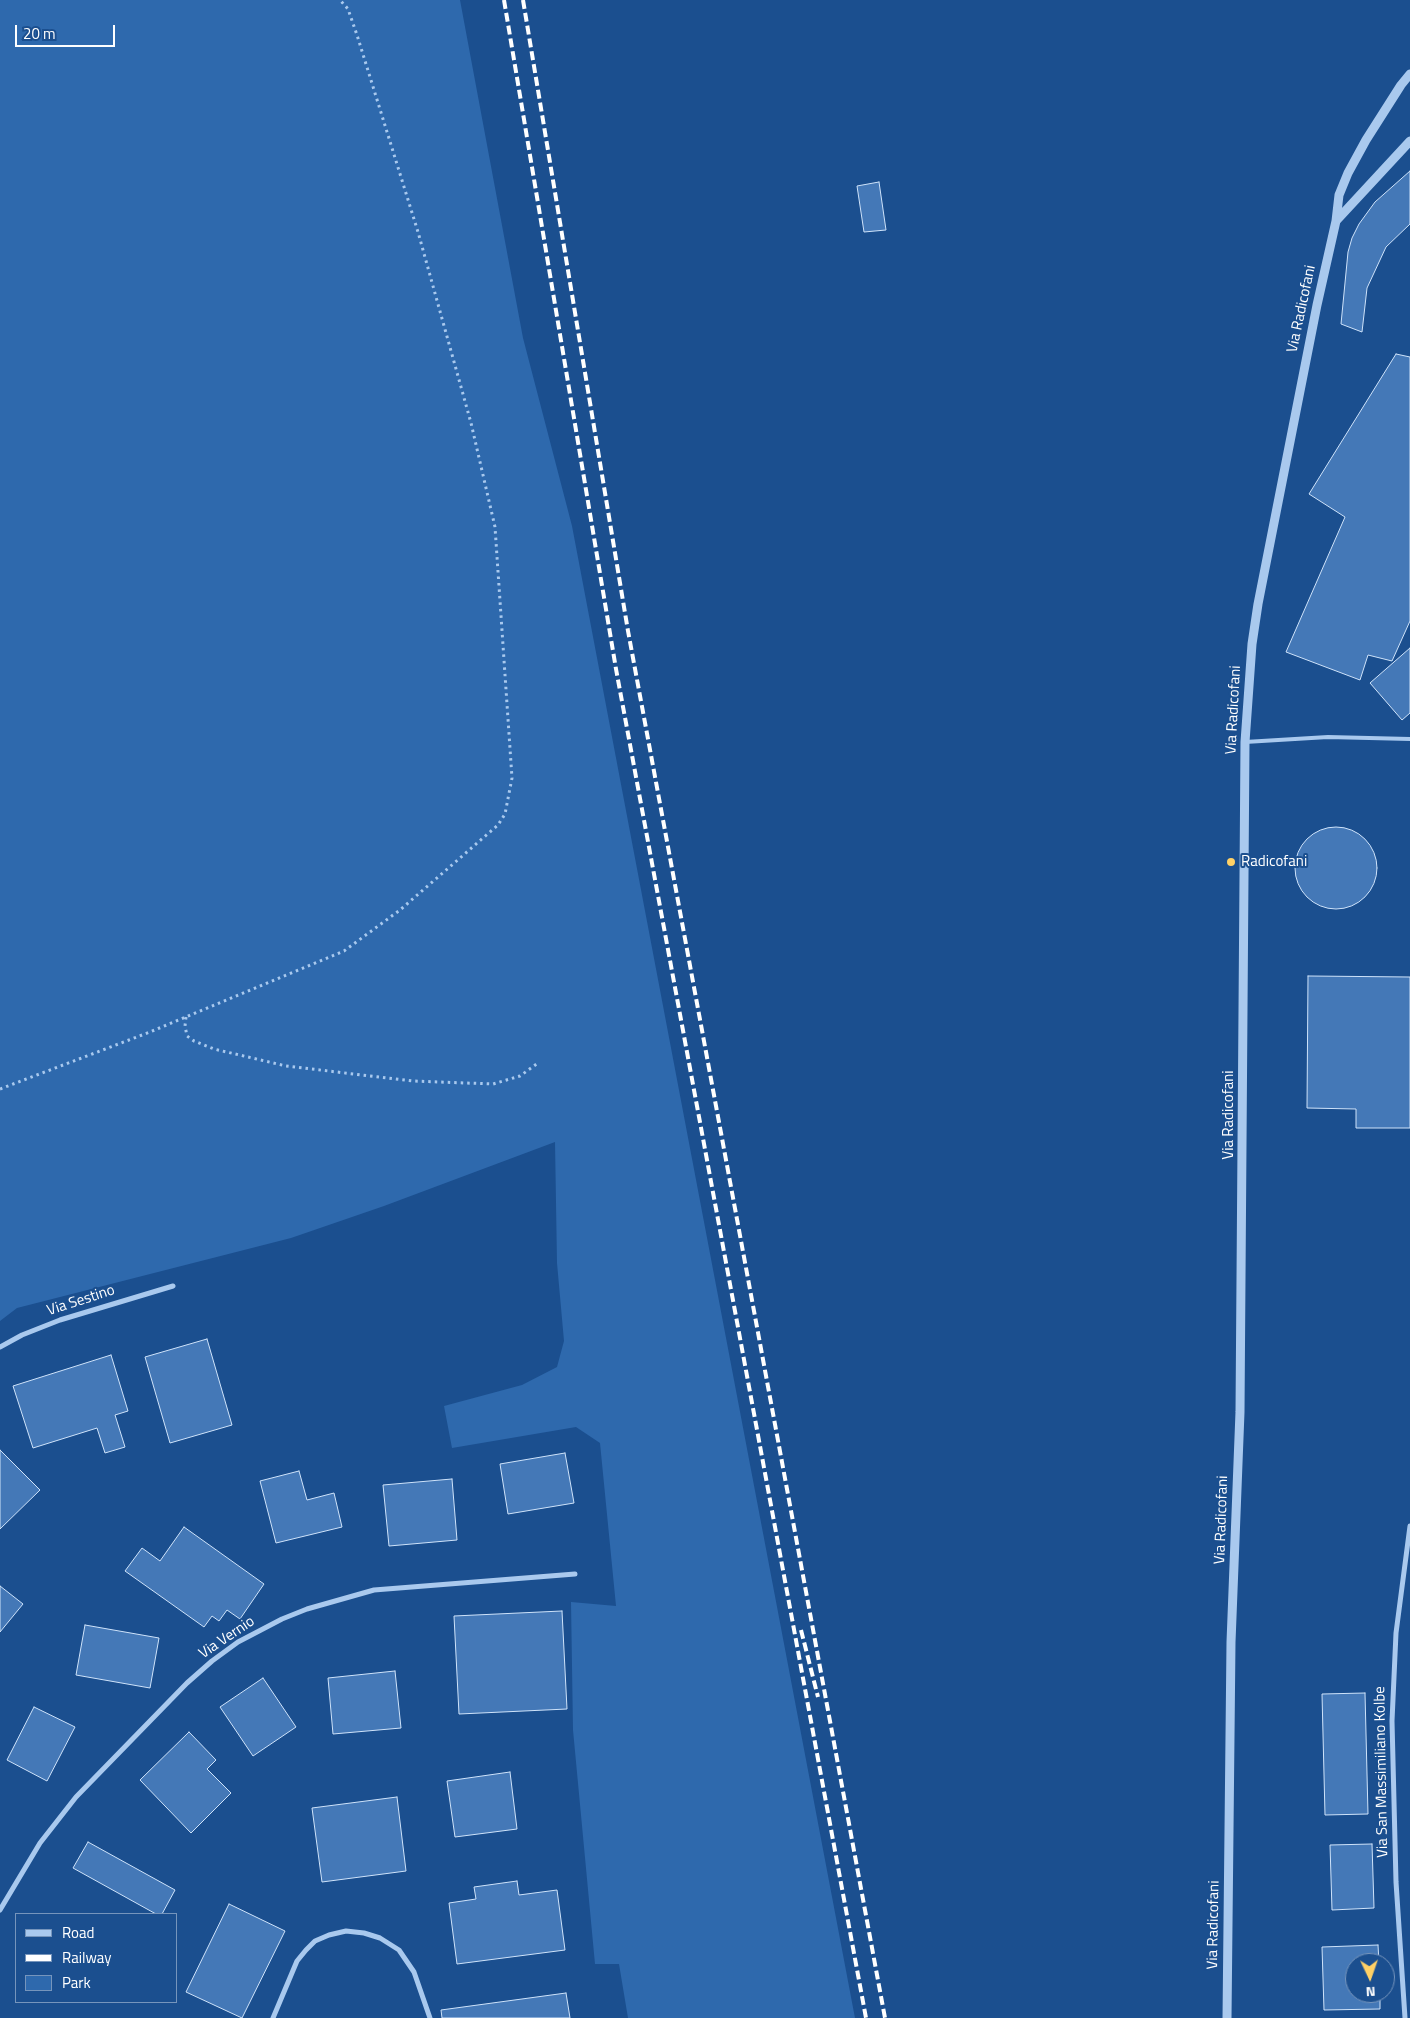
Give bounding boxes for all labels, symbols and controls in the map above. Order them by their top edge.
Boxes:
scale bar [18,15,118,47]
text: 20 m [23,22,56,45]
street label: Via Radicofani [1284,264,1320,354]
street label: Via Radicofani [1223,665,1245,755]
place label: Radicofani [1241,853,1307,871]
marker: Radicofani [1225,856,1237,868]
street label: Via Radicofani [1220,1071,1238,1159]
street label: Via Sestino [45,1282,117,1320]
street label: Via Radicofani [1211,1475,1233,1565]
street label: Via Vernio [196,1613,258,1663]
street label: Via San Massimiliano Kolbe [1372,1686,1392,1858]
street label: Via Radicofani [1204,1880,1224,1970]
legend [15,1913,178,2003]
text: Road [62,1921,94,1944]
text: Railway [62,1946,112,1969]
north arrow [1345,1953,1395,2003]
text: Park [62,1971,91,1994]
text: N [1365,1982,1376,2003]

